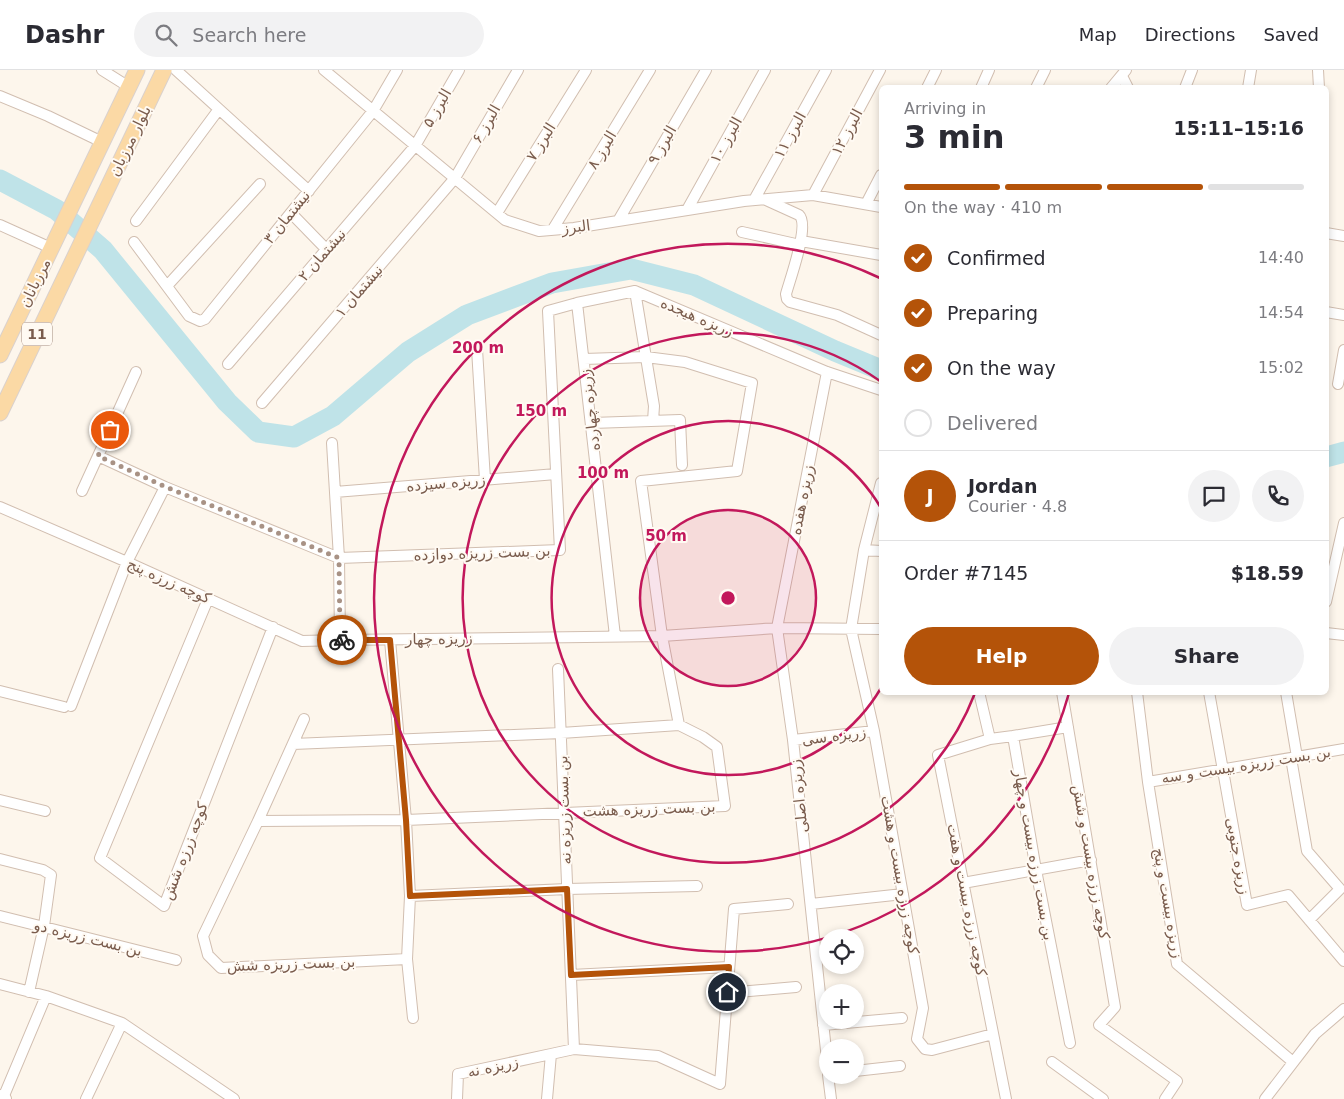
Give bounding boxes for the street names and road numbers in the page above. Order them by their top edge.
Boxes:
street label: البرز ۵ [419,85,455,131]
street label: البرز ۶ [468,101,504,147]
street label: بلوار مرزبان [105,103,155,179]
street label: البرز ۱۲ [827,106,867,158]
street label: البرز ۱۱ [770,109,810,161]
street label: البرز ۱۰ [706,114,746,166]
street label: البرز ۷ [522,120,560,164]
street label: البرز ۹ [644,122,680,168]
street label: البرز ۸ [584,128,620,172]
street label: نيشتمان ۳ [260,187,314,247]
street label: البرز [560,216,591,238]
street label: نيشتمان ۲ [294,225,350,285]
street label: مرزبانان [15,256,55,310]
street label: نيشتمان ۱ [331,261,387,321]
street label: زریزه هیجده [658,294,736,340]
road number: 11 [22,322,52,346]
street label: زریزه چهارده [576,368,604,452]
street label: زریزه هفده [786,464,818,536]
street label: زریزه سیزده [406,471,486,495]
street label: بن بست زریزه دوازده [413,542,551,564]
street label: کوچه زرزه پنج [124,555,214,609]
street label: زریزه چهار [404,629,473,649]
street label: زریزه سی [801,723,867,749]
street label: بن بست زریزه بیست و سه [1160,743,1332,787]
street label: بن بست زریزه نه [553,755,575,865]
street label: زریزه اصلی [786,758,812,834]
street label: بن بست زرزه بیست و چهار [1010,767,1058,942]
street label: کوچه زرزه بیست و شش [1069,783,1114,942]
street label: کوچه زرزه بیست و هشت [877,794,923,957]
street label: بن بست زریزه هشت [582,798,716,820]
street label: کوچه زرزه شش [158,799,212,902]
street label: زریزه جنوبی [1222,816,1254,896]
street label: کوچه زرزه بیست و هفت [943,822,991,979]
street label: زریزه بیست و پنج [1148,847,1187,960]
street label: بن بست زریزه دو [31,916,144,960]
street label: بن بست زریزه شش [226,953,356,975]
street label: زریزه نه [466,1053,520,1081]

